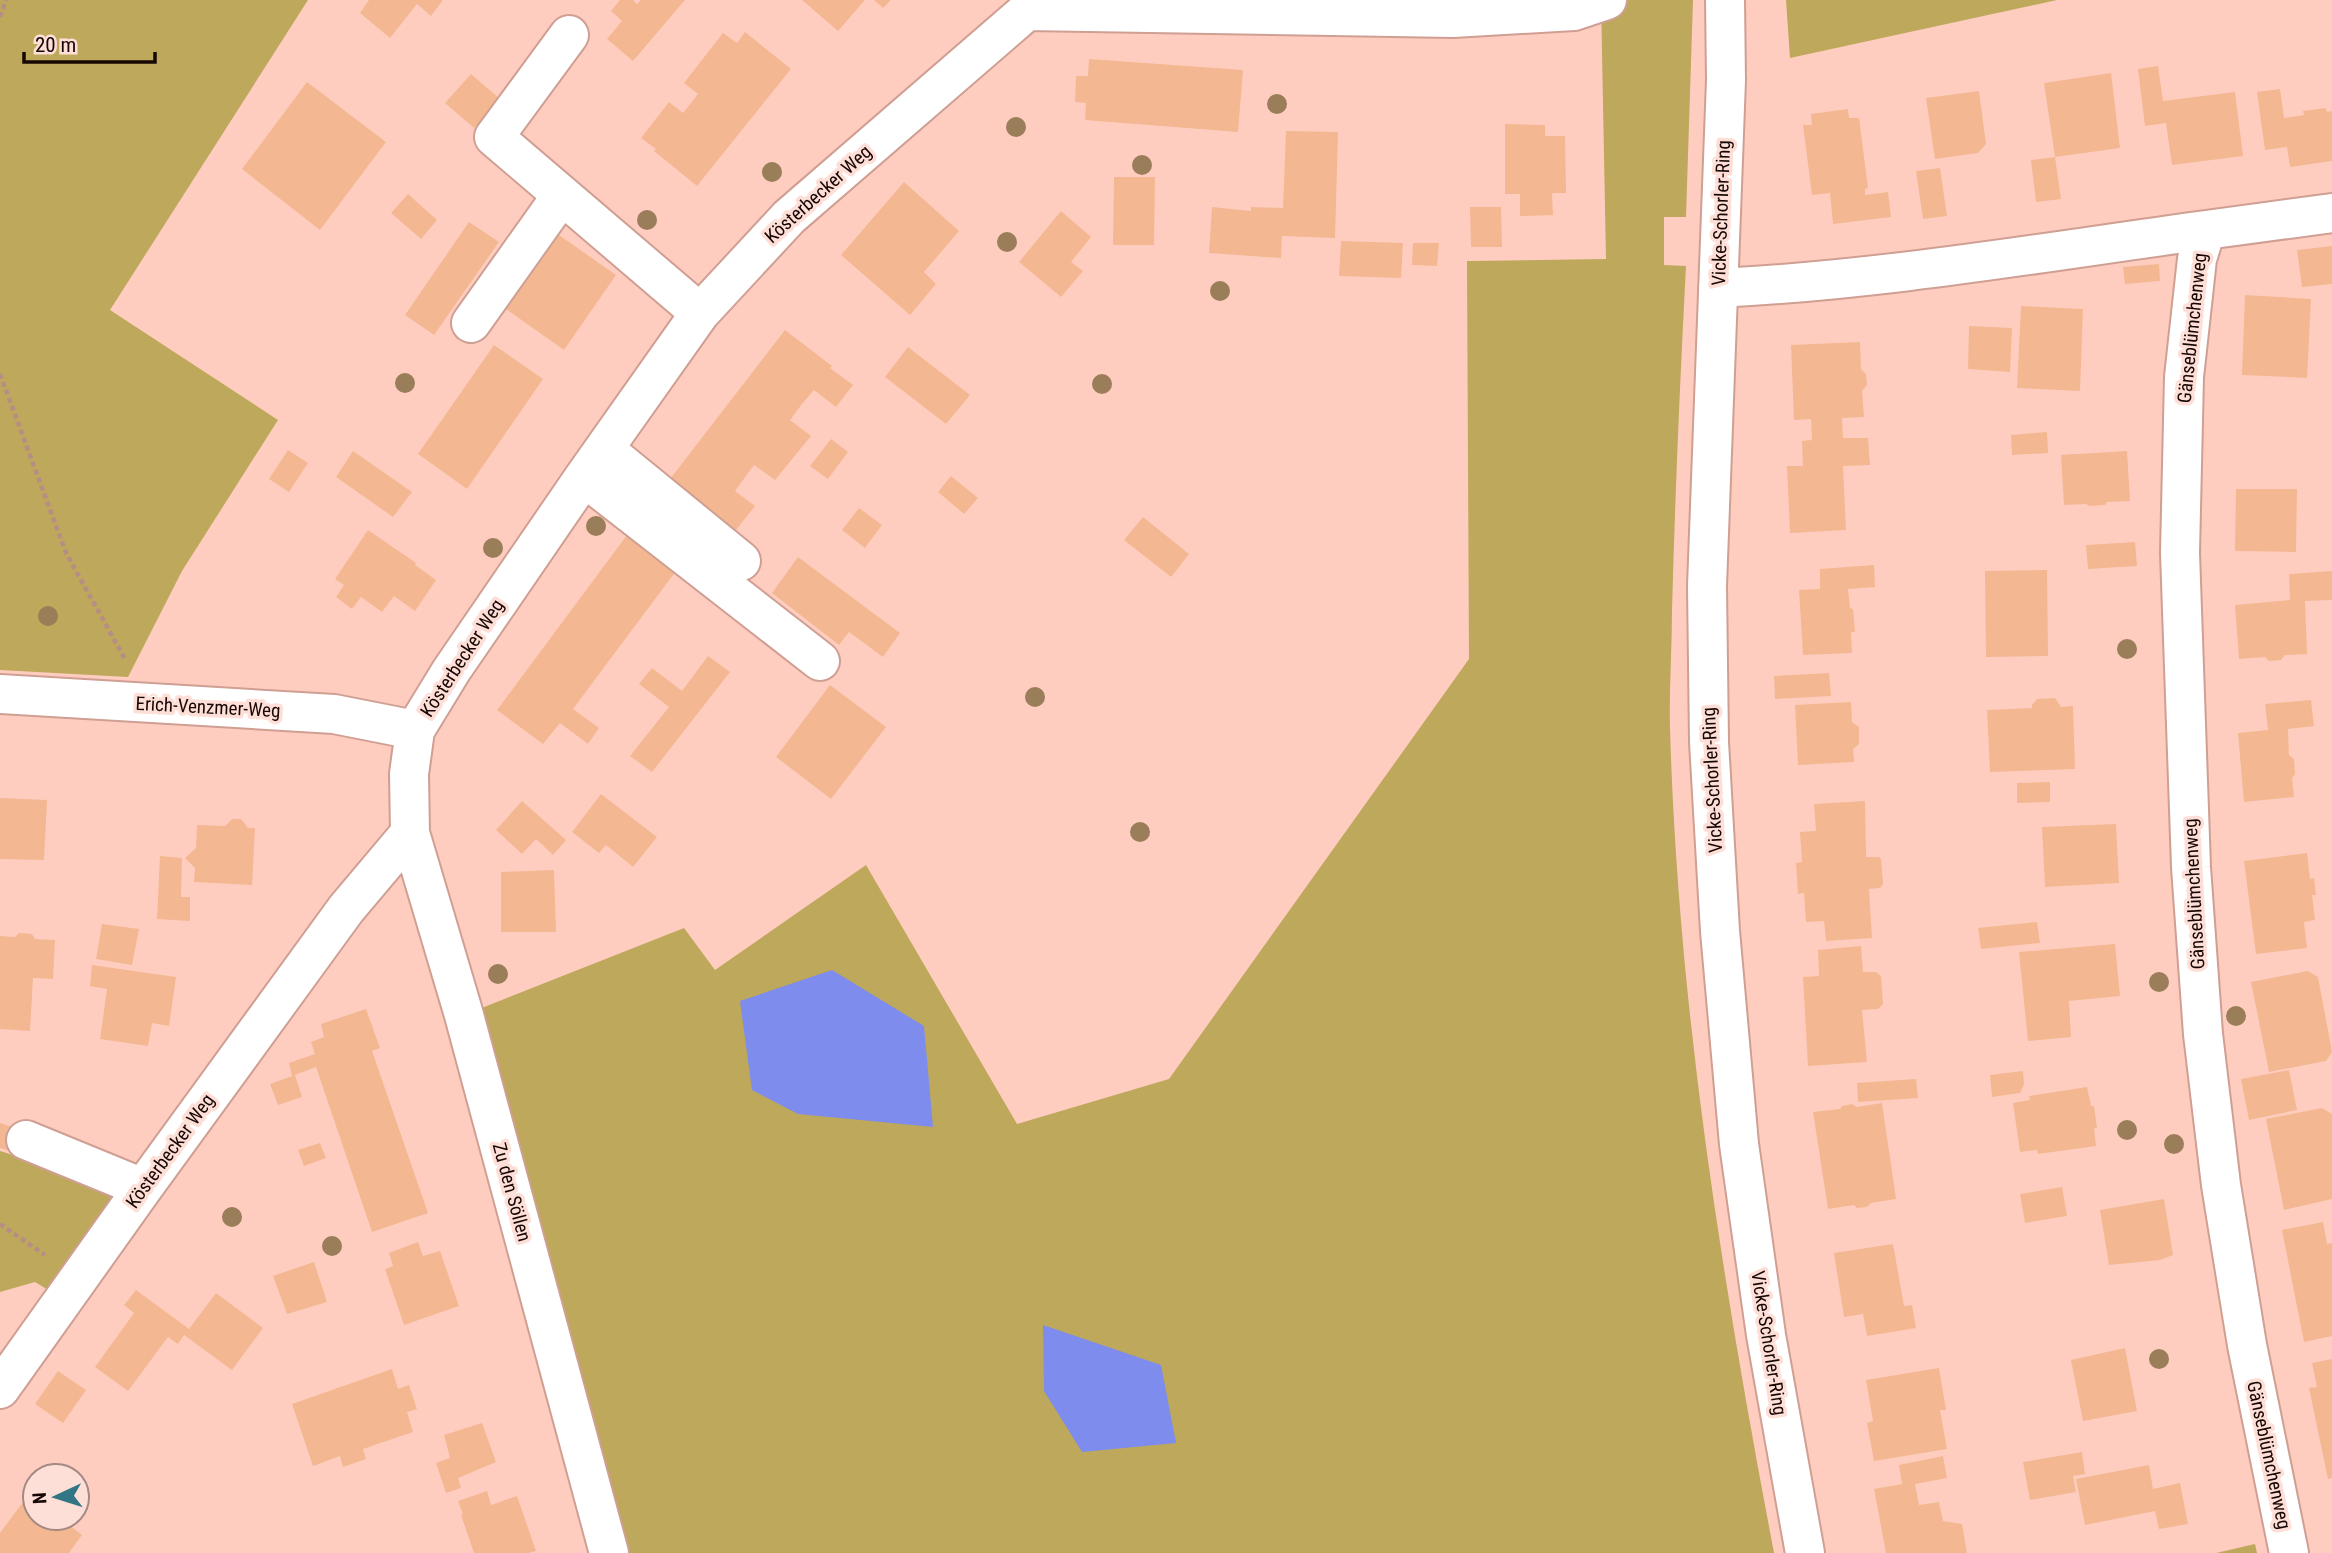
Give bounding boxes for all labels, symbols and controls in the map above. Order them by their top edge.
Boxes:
scale bar [24,21,156,65]
text: 20 m [35,33,76,57]
street label: Kösterbecker Weg [760,140,876,248]
street label: Vicke-Schorler-Ring [1707,140,1735,286]
street label: Gänseblümchenweg [2173,252,2211,404]
street label: Kösterbecker Weg [415,595,509,721]
street label: Erich-Venzmer-Weg [135,692,281,722]
street label: Vicke-Schorler-Ring [1697,707,1727,853]
street label: Gänseblümchenweg [2179,818,2209,970]
street label: Kösterbecker Weg [121,1089,219,1213]
street label: Zu den Söllen [488,1140,536,1244]
street label: Vicke-Schorler-Ring [1746,1269,1792,1417]
street label: Gänseblümchenweg [2242,1379,2296,1531]
north arrow [21,1462,91,1532]
text: N [28,1492,51,1505]

